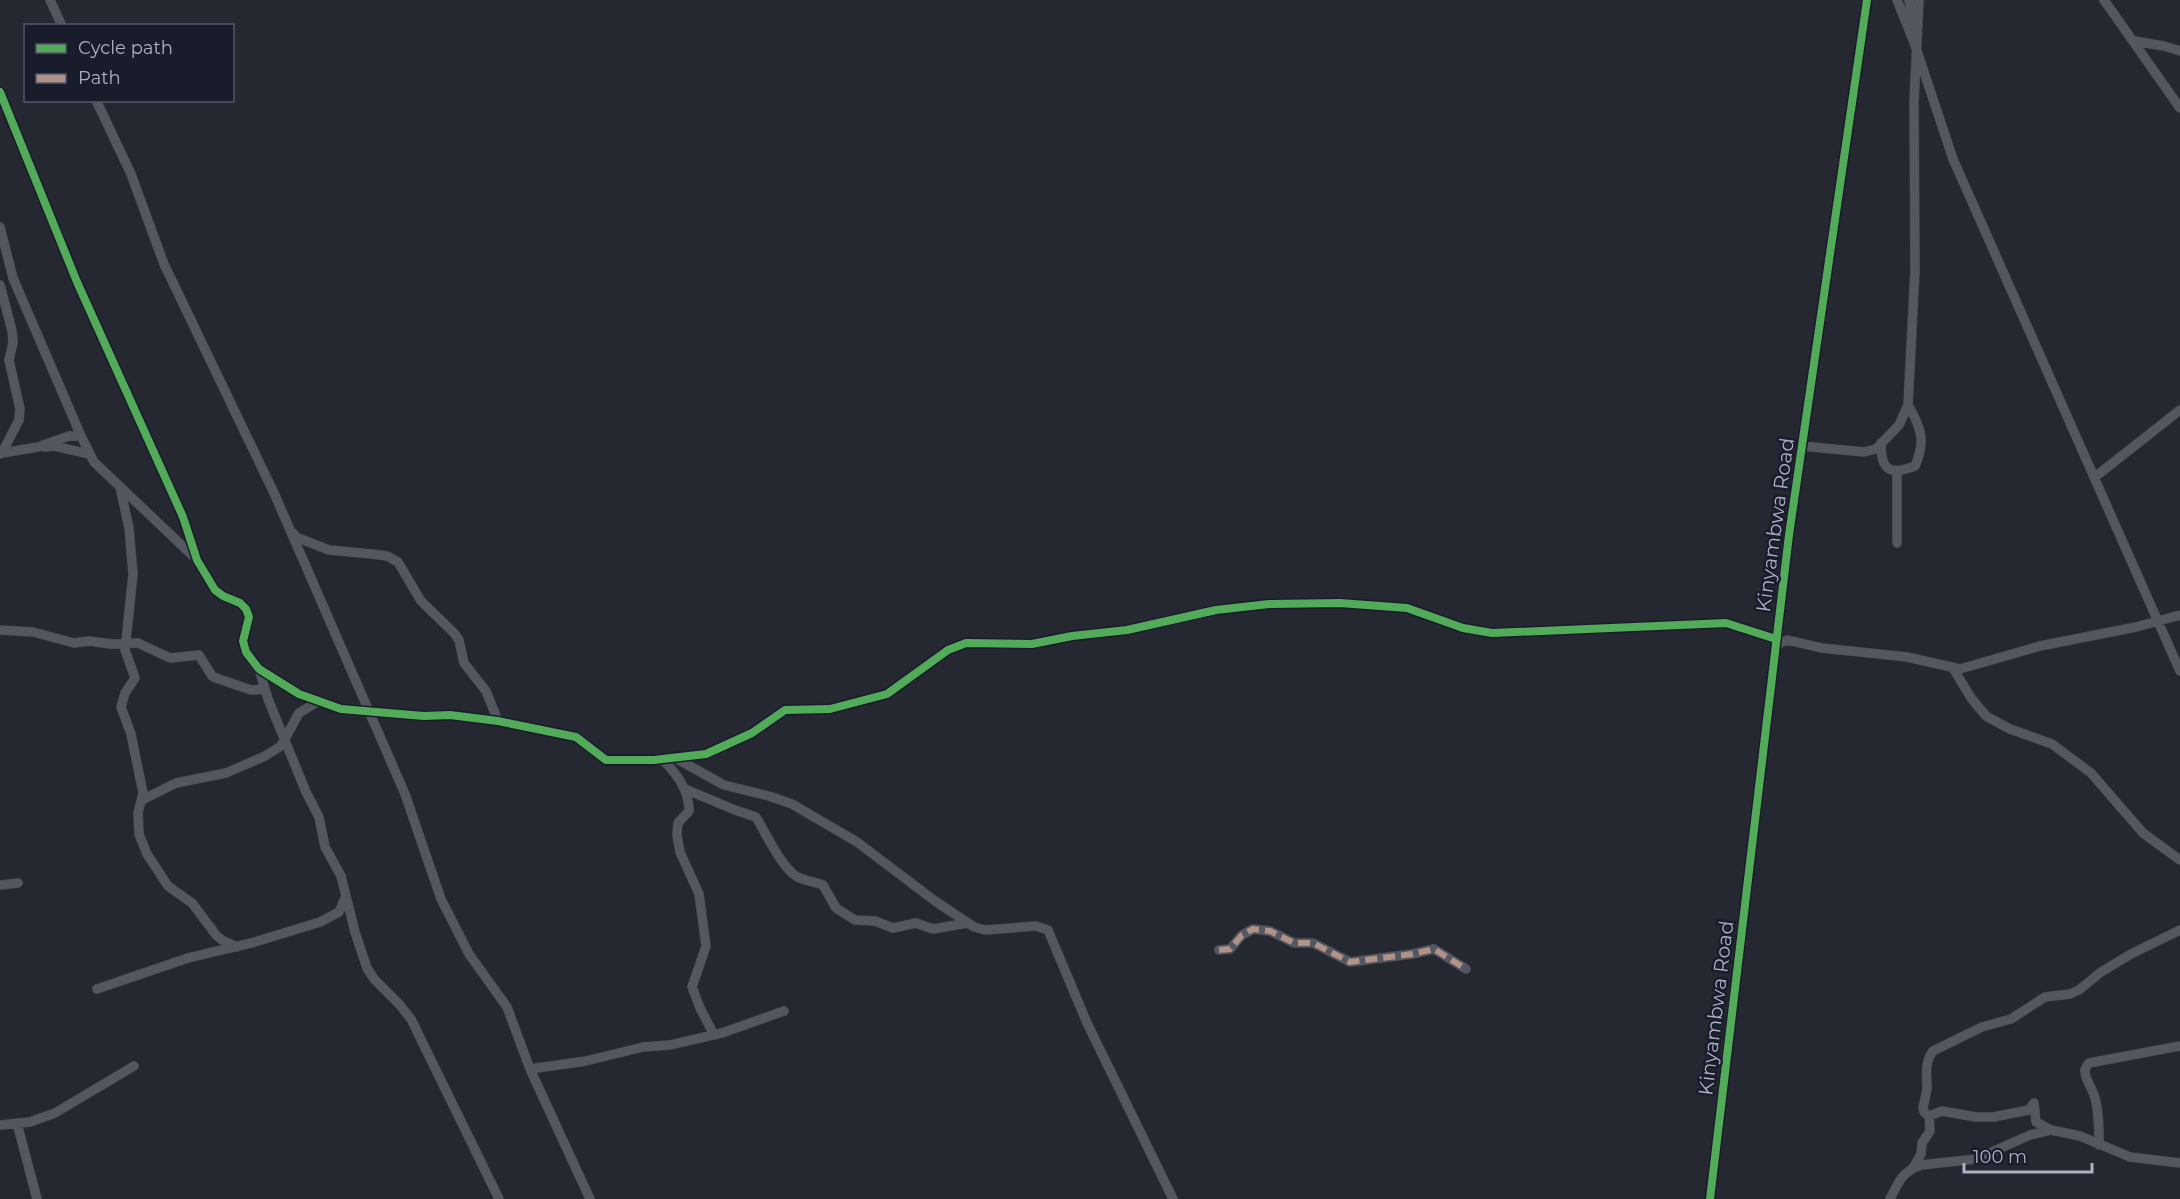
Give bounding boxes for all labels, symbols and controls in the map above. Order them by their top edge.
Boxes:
legend [24,24,234,102]
text: Cycle path [78,37,173,59]
text: Path [78,67,121,89]
street label: Kinyambwa Road [1751,436,1799,614]
street label: Kinyambwa Road [1693,919,1739,1097]
scale bar [1964,1136,2092,1174]
text: 100 m [1973,1146,2027,1168]

